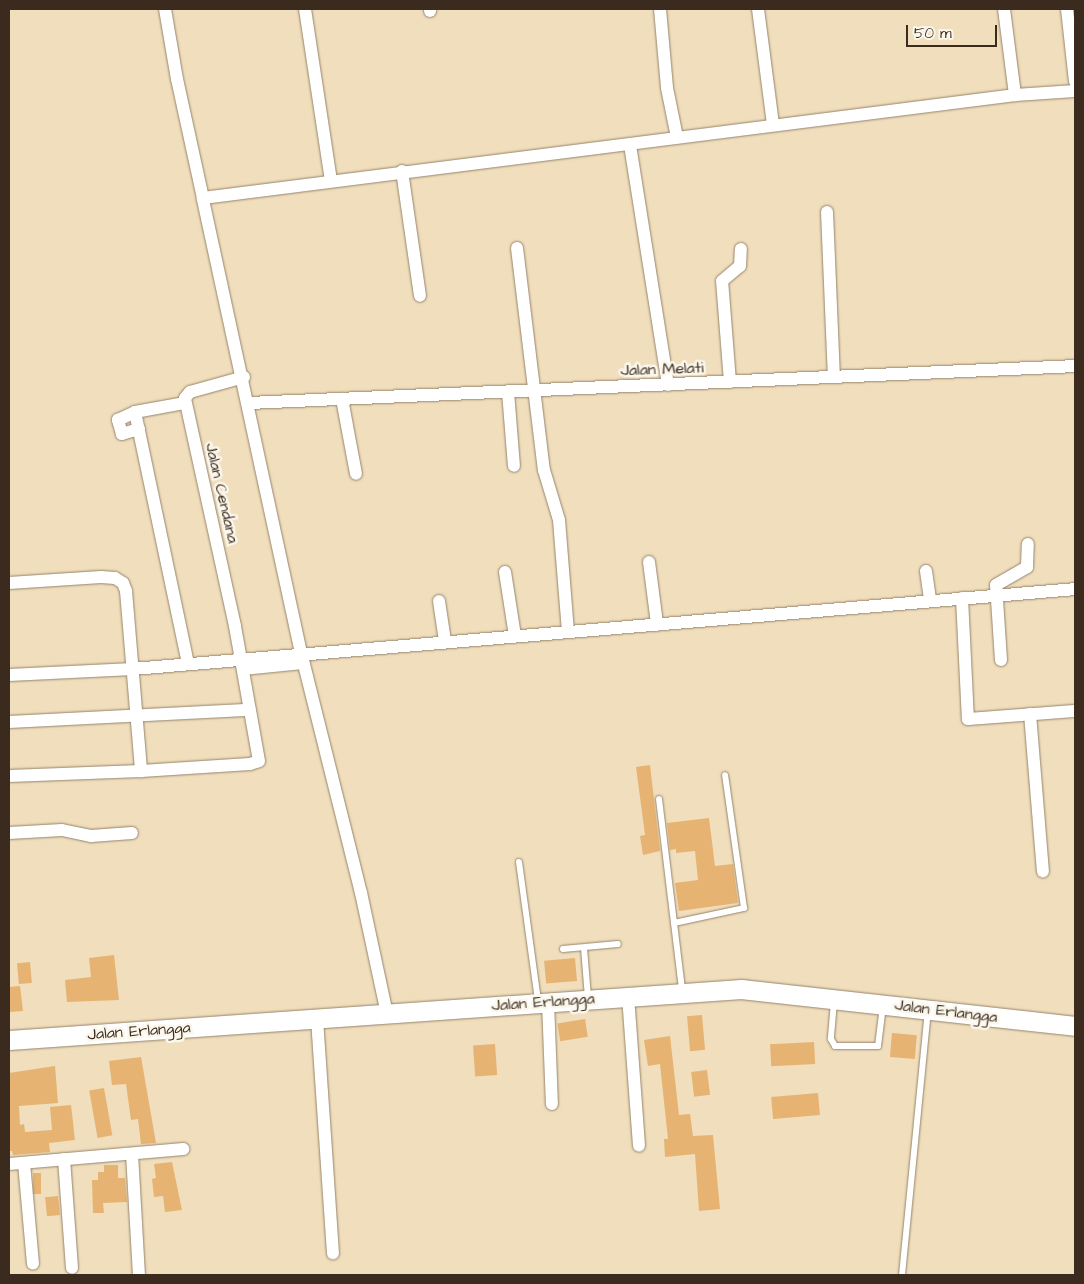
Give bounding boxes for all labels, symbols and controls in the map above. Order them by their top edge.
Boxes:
scale bar [909,15,1000,47]
text: 50 m [914,23,952,44]
street label: Jalan Melati [620,358,704,380]
street label: Jalan Cendana [201,441,243,545]
street label: Jalan Erlangga [491,989,595,1015]
street label: Jalan Erlangga [894,995,998,1027]
street label: Jalan Erlangga [87,1018,191,1044]

